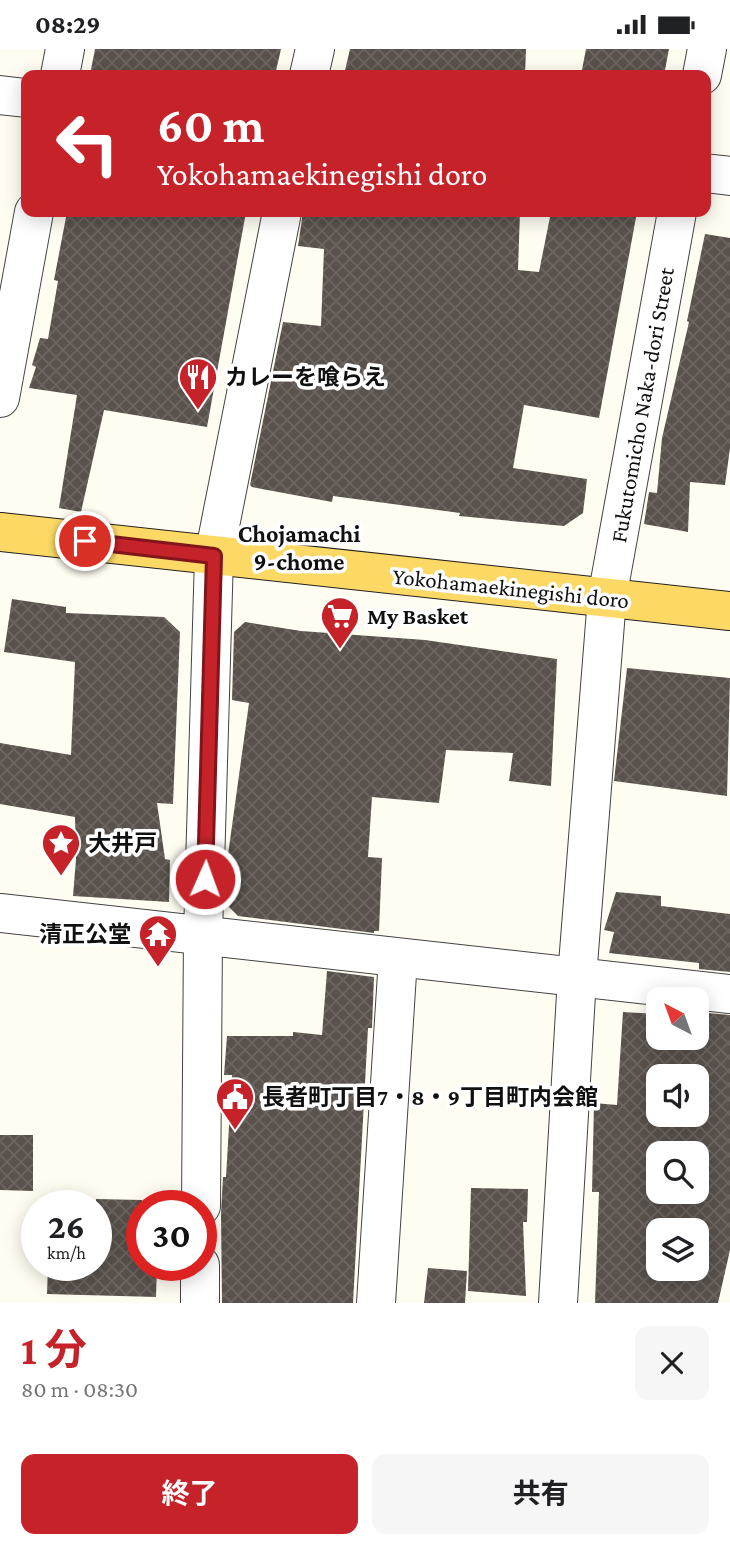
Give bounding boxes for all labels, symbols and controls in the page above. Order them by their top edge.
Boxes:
text: 08:29 [35,10,101,39]
icon: left [42,98,133,189]
text: 60 m [157,98,264,153]
text: Yokohamaekinegishi doro [157,156,487,192]
street label: Fukutomicho Naka-dori Street [605,265,679,545]
restaurant icon: カレーを喰らえ [177,356,219,411]
place label: カレーを喰らえ [225,364,386,390]
pin [55,511,115,571]
district label: Chojamachi 9-chome [238,520,360,575]
icon: arrive [66,522,104,560]
street label: Yokohamaekinegishi doro [392,563,630,613]
supermarket icon: My Basket [319,595,361,650]
place label: My Basket [367,603,469,629]
place icon: 大井戸 [40,822,82,877]
place label: 大井戸 [88,830,157,856]
position arrow [168,842,242,916]
temple icon: 清正公堂 [137,913,179,968]
place label: 清正公堂 [39,921,131,947]
north arrow [646,987,709,1050]
map controls [646,987,709,1281]
button: sound [646,1064,709,1127]
public building icon: 長者町丁目7・8・9丁目町内会館 [214,1076,256,1131]
place label: 長者町丁目7・8・9丁目町内会館 [262,1084,598,1110]
button: search [646,1141,709,1204]
speed limit sign: 30 [126,1190,217,1281]
text: 26 [48,1207,85,1246]
button: layers [646,1218,709,1281]
text: km/h [47,1243,86,1263]
text: 1 分 [21,1326,87,1373]
button: close [635,1326,709,1400]
text: 80 m · 08:30 [21,1376,138,1402]
button: 終了 [21,1454,358,1534]
button: 共有 [372,1454,709,1534]

